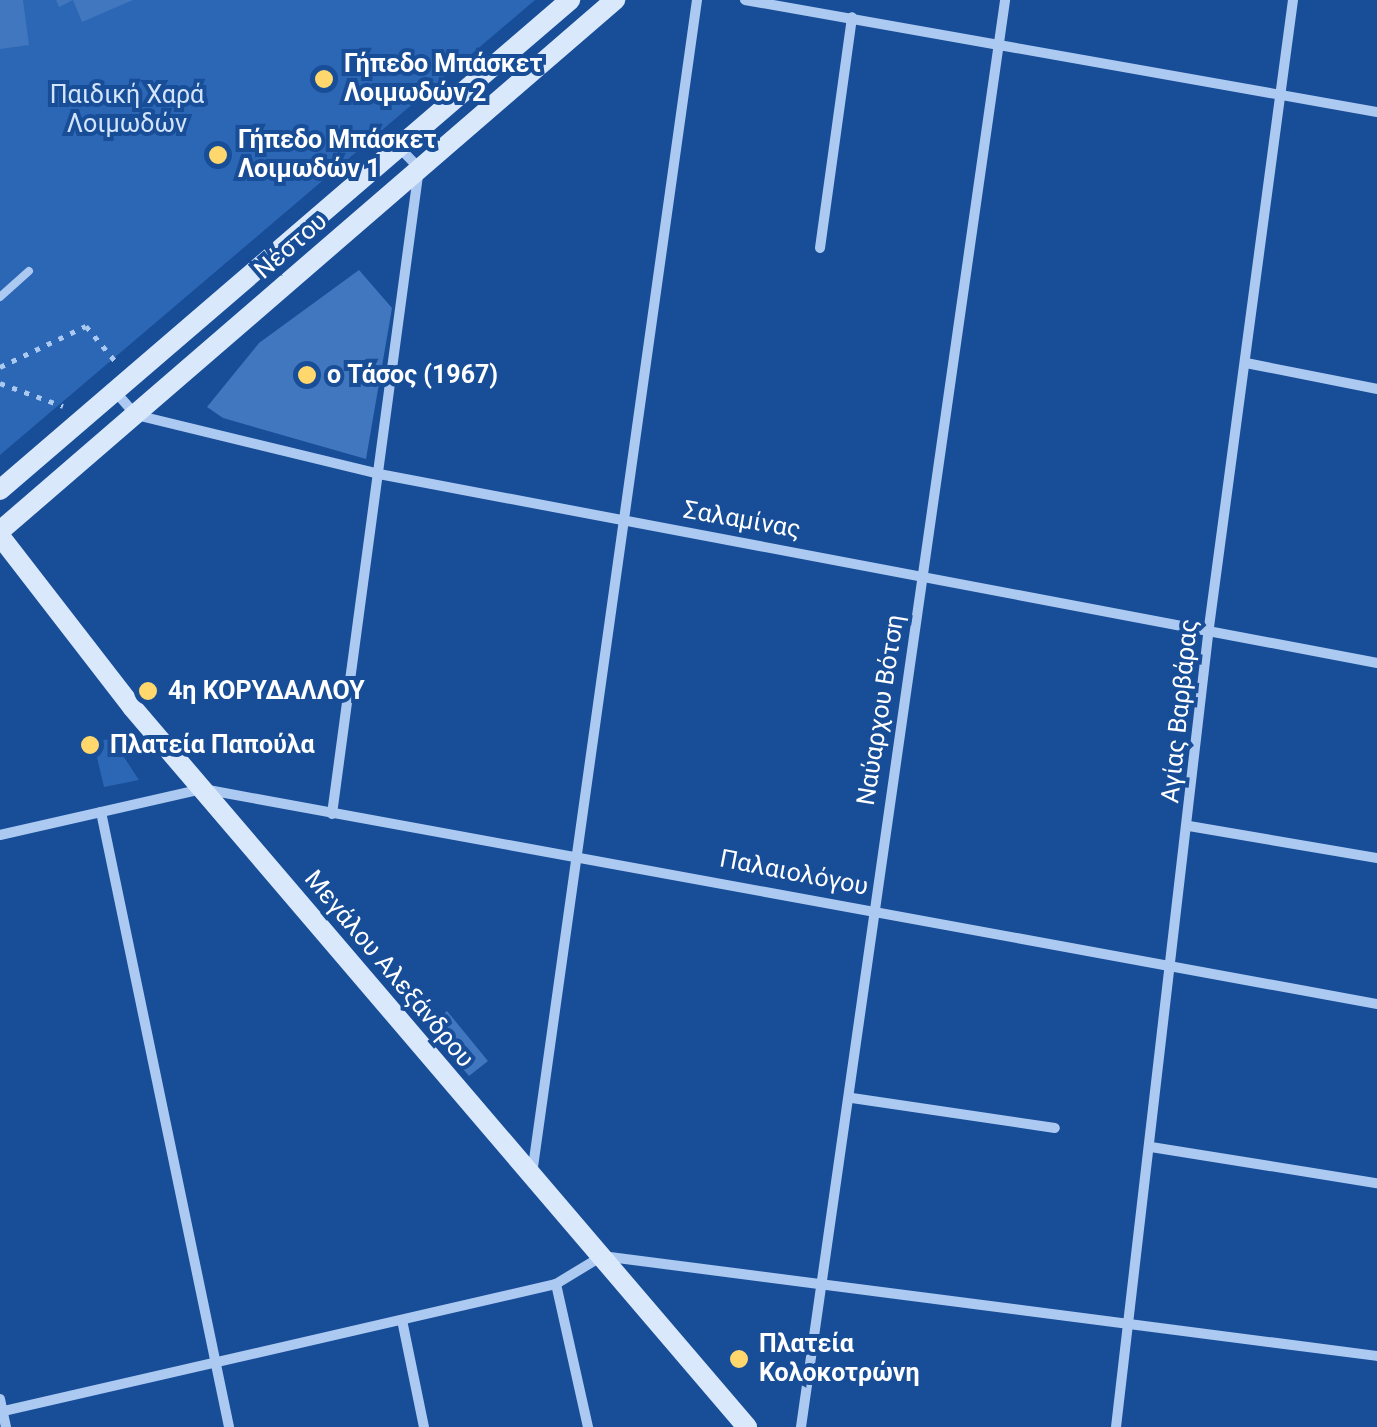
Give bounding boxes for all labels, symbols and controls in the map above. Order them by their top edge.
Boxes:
place label: Γήπεδο Μπάσκετ Λοιμωδών 2 [344,50,542,109]
marker: Γήπεδο Μπάσκετ Λοιμωδών 2 [313,68,335,90]
park label: Παιδική Χαρά Λοιμωδών [50,81,204,140]
place label: Γήπεδο Μπάσκετ Λοιμωδών 1 [238,126,436,185]
marker: Γήπεδο Μπάσκετ Λοιμωδών 1 [207,144,229,166]
street label: Νέστου [249,206,333,286]
place label: ο Τάσος (1967) [327,360,498,390]
marker: ο Τάσος (1967) [296,364,318,386]
street label: Σαλαμίνας [681,495,803,545]
street label: Ναύαρχου Βότση [851,613,911,807]
street label: Αγίας Βαρβάρας [1155,618,1205,804]
place label: 4η ΚΟΡΥΔΑΛΛΟΥ [168,676,365,706]
marker: 4η ΚΟΡΥΔΑΛΛΟΥ [137,680,159,702]
place label: Πλατεία Παπούλα [110,730,315,760]
marker: Πλατεία Παπούλα [79,734,101,756]
street label: Παλαιολόγου [717,844,871,902]
street label: Μεγάλου Αλεξάνδρου [298,864,480,1074]
place label: Πλατεία Κολοκοτρώνη [759,1330,919,1389]
marker: Πλατεία Κολοκοτρώνη [728,1348,750,1370]

